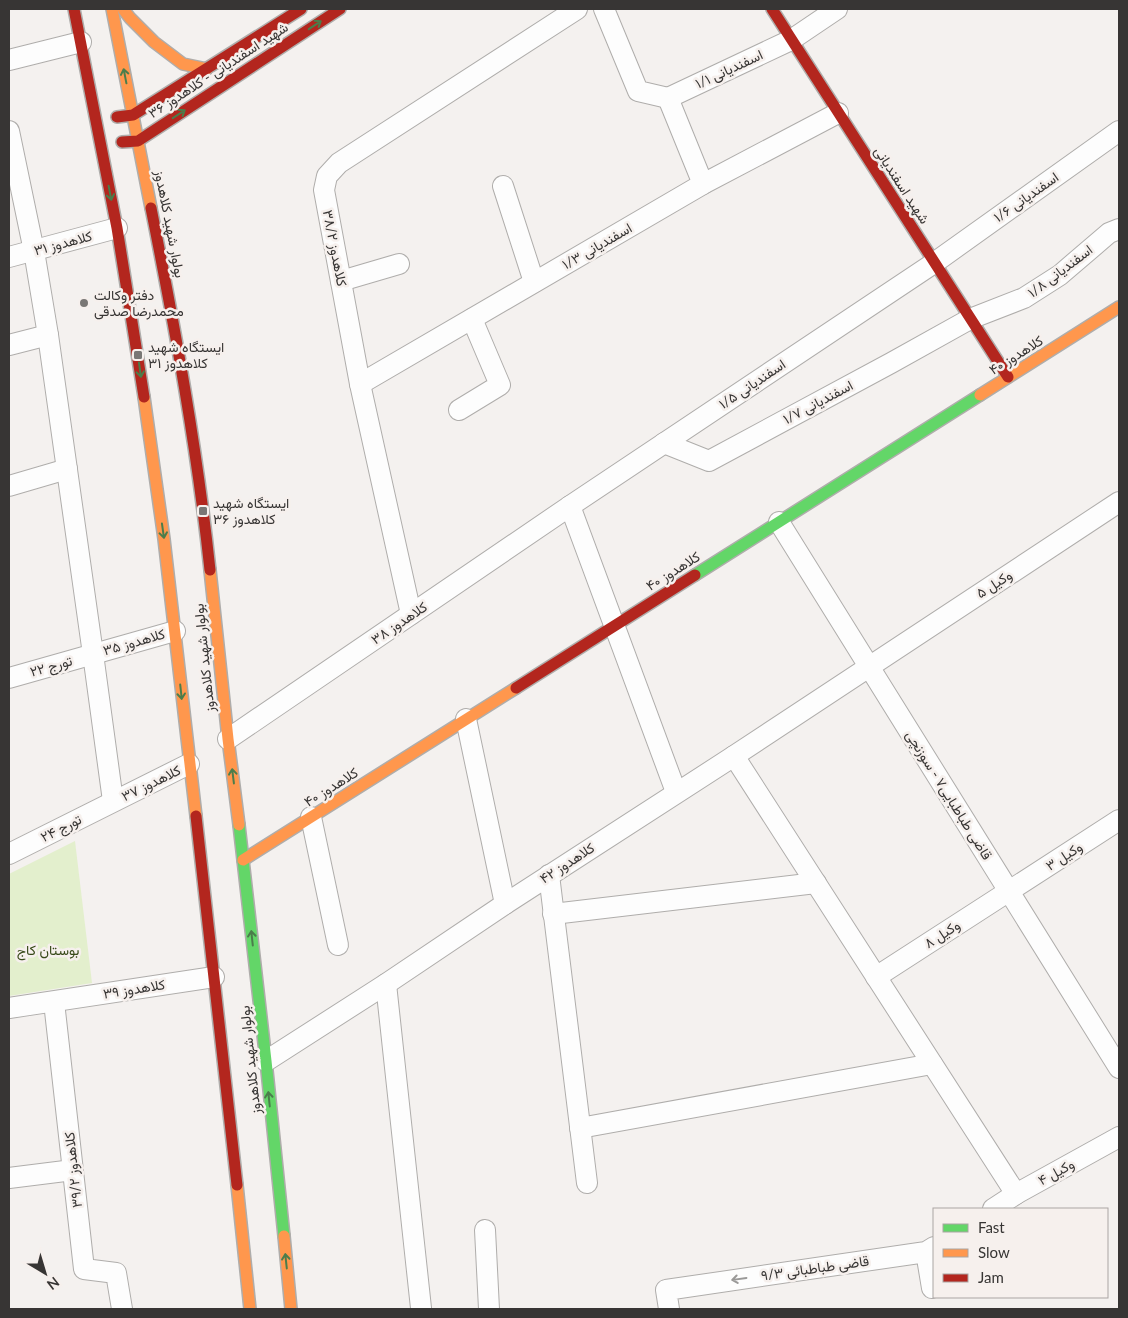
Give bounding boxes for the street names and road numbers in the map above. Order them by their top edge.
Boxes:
street label: شهید اسفندیانی - کلاهدوز ۳۶ [145,18,291,122]
street label: اسفندیانی ۱/۱ [692,46,766,92]
street label: شهید اسفندیانی [870,143,934,227]
street label: بولوار شهید کلاهدوز [151,168,189,279]
street label: اسفندیانی ۱/۶ [990,168,1062,226]
street label: کلاهدوز ۳۸/۲ [319,208,351,288]
street label: اسفندیانی ۱/۳ [559,219,635,273]
street label: کلاهدوز ۳۱ [32,227,94,259]
street label: اسفندیانی ۱/۸ [1024,241,1096,301]
street label: کلاهدوز ۴۰ [986,331,1046,379]
street label: اسفندیانی ۱/۵ [715,355,789,413]
street label: ۱/۷ اسفندیانی [780,376,856,428]
street label: کلاهدوز ۴۰ [643,547,703,595]
street label: وکيل ۵ [973,566,1015,602]
street label: کلاهدوز ۳۸ [367,598,431,648]
street label: بولوار شهید کلاهدوز [189,603,219,714]
street label: کلاهدوز ۳۵ [101,625,167,659]
street label: تورج ۲۲ [28,651,75,682]
street label: قاضی طباطبایی۷ - سوزنچی [901,727,996,864]
street label: کلاهدوز ۳۷ [118,761,184,805]
street label: کلاهدوز ۴۰ [301,763,361,811]
street label: تورج ۲۴ [37,810,85,848]
street label: وکيل ۳ [1042,838,1086,874]
street label: کلاهدوز ۴۲ [536,839,598,887]
street label: وکيل ۸ [921,916,963,952]
street label: کلاهدوز ۳۹ [102,975,166,1003]
street label: بولوار شهید کلاهدوز [235,1005,265,1116]
street label: کلاهدوز ۳۹/۲ [60,1131,86,1209]
street label: وکيل ۴ [1035,1155,1077,1189]
street label: قاضی طباطبائی ۹/۳ [760,1252,870,1284]

